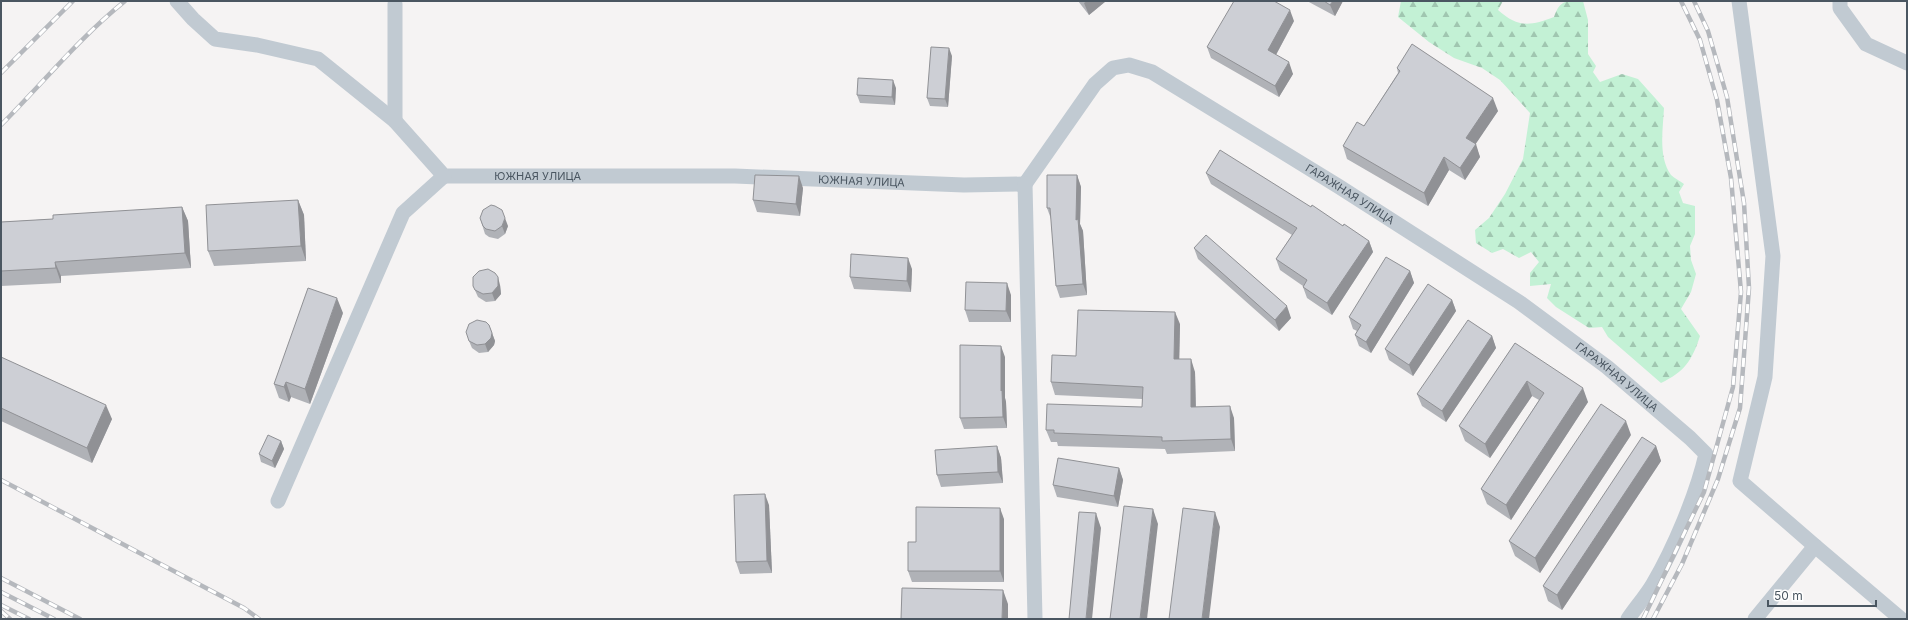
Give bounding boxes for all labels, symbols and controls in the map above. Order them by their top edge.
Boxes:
street label: ГАРАЖНАЯ УЛИЦА [1303,161,1397,227]
street label: ЮЖНАЯ УЛИЦА [494,169,581,183]
street label: ЮЖНАЯ УЛИЦА [818,172,906,190]
street label: ГАРАЖНАЯ УЛИЦА [1573,339,1661,415]
scale bar [1768,582,1876,608]
text: 50 m [1774,588,1803,603]

